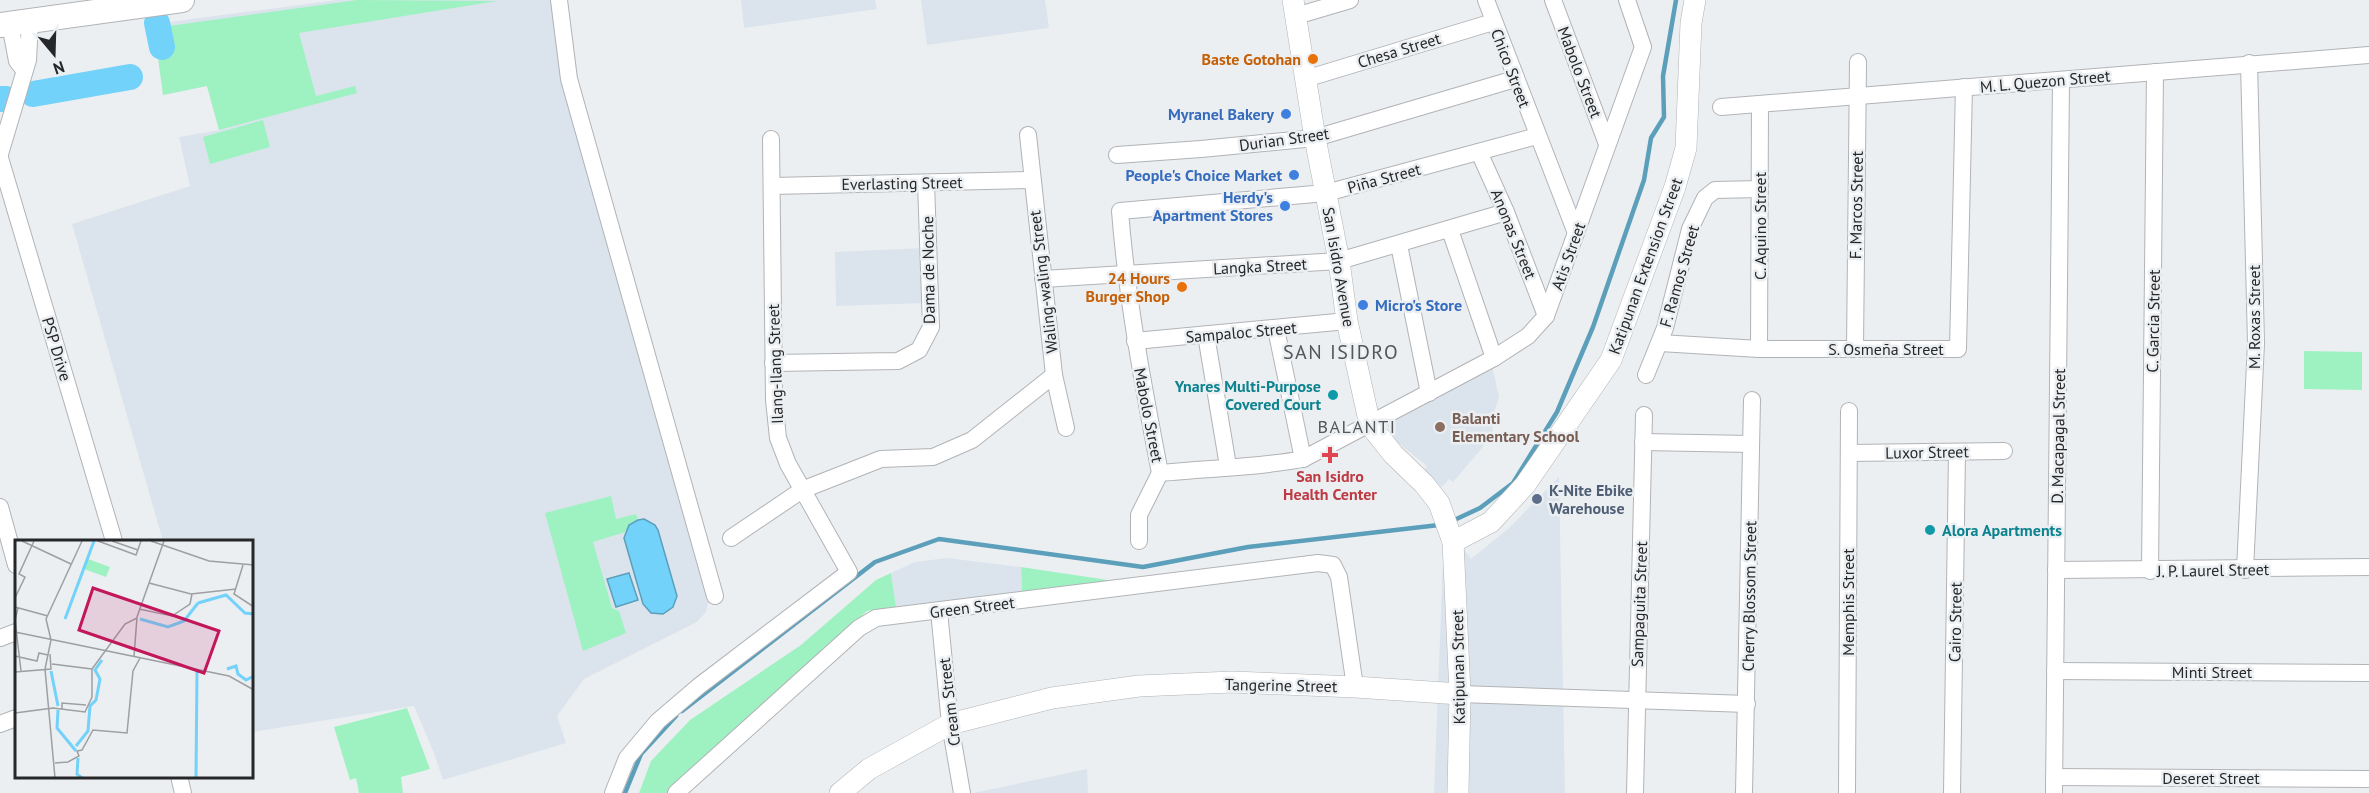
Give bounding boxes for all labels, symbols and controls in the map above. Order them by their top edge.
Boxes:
north arrow [24,24,84,84]
street label: Mabolo Street [1553,24,1607,121]
street label: Chico Street [1487,26,1535,111]
street label: Chesa Street [1355,28,1444,72]
place label: Baste Gotohan [1202,49,1301,69]
marker: Baste Gotohan [1306,52,1320,66]
text: N [51,57,67,79]
street label: M. L. Quezon Street [1979,65,2112,97]
place label: Myranel Bakery [1168,104,1274,124]
marker: Myranel Bakery [1279,107,1293,121]
street label: Durian Street [1238,123,1331,155]
street label: F. Marcos Street [1845,150,1867,259]
street label: Piña Street [1345,158,1423,197]
place label: People's Choice Market [1126,165,1282,185]
marker: People's Choice Market [1287,168,1301,182]
street label: C. Aquino Street [1750,171,1770,280]
street label: Everlasting Street [841,172,963,194]
street label: Katipunan Extension Street [1604,174,1686,357]
street label: Anonas Street [1487,186,1541,282]
place label: Herdy's Apartment Stores [1153,187,1273,225]
marker: Herdy's Apartment Stores [1278,199,1292,213]
street label: San Isidro Avenue [1319,205,1359,329]
street label: Waling-waling Street [1024,209,1062,355]
street label: Dama de Noche [917,216,939,324]
street label: Atis Street [1547,219,1590,293]
street label: F. Ramos Street [1655,222,1703,329]
street label: Langka Street [1213,254,1308,278]
street label: M. Roxas Street [2244,264,2264,369]
place label: 24 Hours Burger Shop [1086,268,1170,306]
street label: C. Garcia Street [2142,269,2164,373]
marker: 24 Hours Burger Shop [1175,280,1189,294]
place label: Micro's Store [1375,295,1462,315]
marker: Micro's Store [1356,298,1370,312]
street label: Ilang-Ilang Street [763,303,787,424]
street label: PSP Drive [38,315,76,383]
street label: Sampaloc Street [1185,317,1298,347]
district label: SAN ISIDRO [1283,339,1399,365]
street label: S. Osmeña Street [1828,339,1944,359]
street label: Mabolo Street [1130,366,1168,465]
street label: D. Macapagal Street [2047,368,2069,504]
place label: Ynares Multi-Purpose Covered Court [1174,376,1321,414]
marker: Ynares Multi-Purpose Covered Court [1326,388,1340,402]
place label: Balanti Elementary School [1452,408,1579,446]
district label: BALANTI [1318,415,1396,438]
marker: Balanti Elementary School [1433,420,1447,434]
street label: Luxor Street [1885,441,1970,463]
marker: San Isidro Health Center [1321,446,1339,464]
place label: San Isidro Health Center [1283,466,1377,504]
place label: K-Nite Ebike Warehouse [1549,480,1633,518]
marker: K-Nite Ebike Warehouse [1530,492,1544,506]
street label: Cherry Blossom Street [1738,520,1760,672]
place label: Alora Apartments [1942,520,2062,540]
marker: Alora Apartments [1923,523,1937,537]
inset map [15,540,254,778]
street label: Sampaguita Street [1627,540,1651,667]
street label: Memphis Street [1838,548,1858,656]
street label: J. P. Laurel Street [2156,559,2270,581]
street label: Cairo Street [1944,581,1966,662]
street label: Green Street [928,592,1016,622]
street label: Katipunan Street [1447,609,1469,725]
street label: Cream Street [934,656,964,747]
street label: Minti Street [2172,662,2253,682]
street label: Tangerine Street [1225,674,1338,696]
street label: Deseret Street [2162,768,2260,788]

